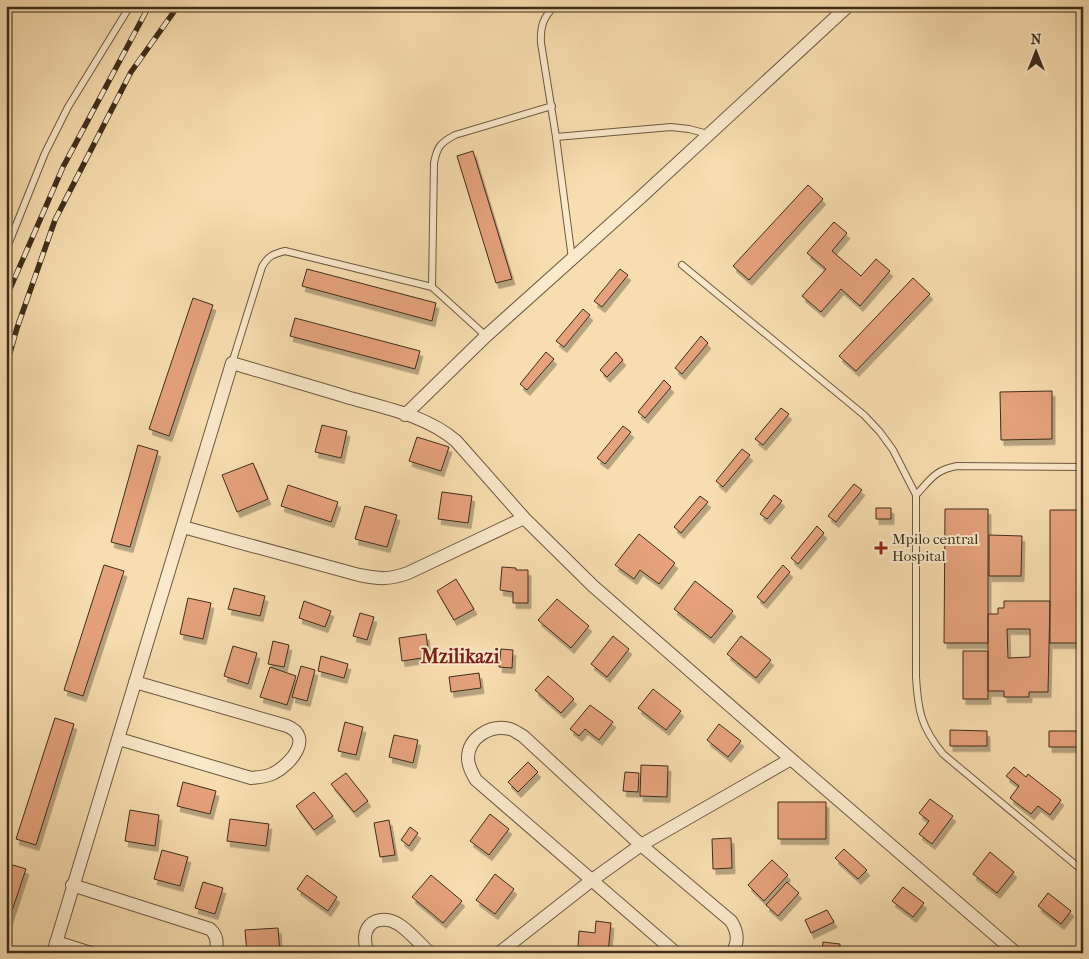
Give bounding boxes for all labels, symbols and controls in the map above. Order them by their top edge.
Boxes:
north arrow [1012,28,1062,78]
text: N [1031,31,1042,48]
place label: Mpilo central Hospital [892,530,978,565]
marker: Mpilo central Hospital [874,541,888,555]
district label: Mzilikazi [420,645,500,668]

